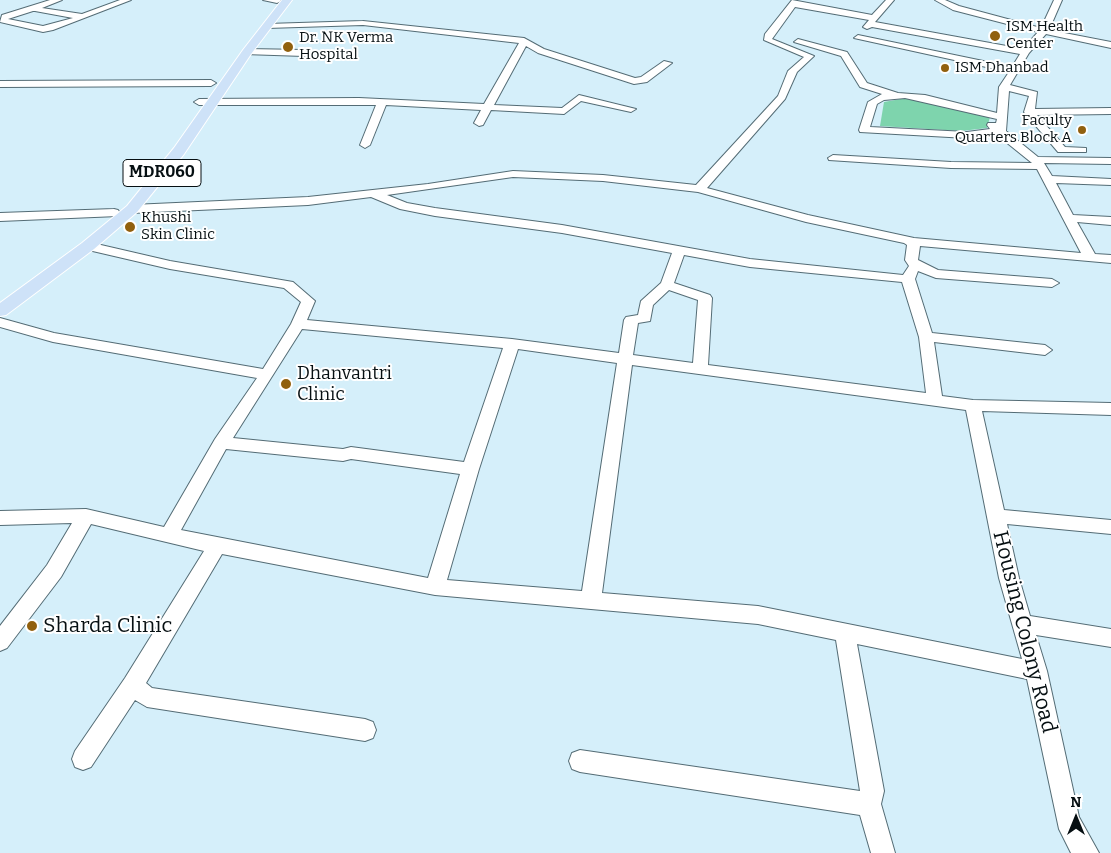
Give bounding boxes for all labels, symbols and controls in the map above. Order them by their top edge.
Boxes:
place label: ISM Health Center [1006,18,1083,53]
place label: Dr. NK Verma Hospital [299,29,393,64]
marker: ISM Health Center [988,29,1002,43]
marker: Dr. NK Verma Hospital [281,40,295,54]
place label: ISM Dhanbad [955,59,1049,77]
marker: ISM Dhanbad [939,62,951,74]
place label: Faculty Quarters Block A [955,112,1072,147]
marker: Faculty Quarters Block A [1076,124,1088,136]
road number: MDR060 [123,160,201,187]
place label: Khushi Skin Clinic [141,209,215,244]
marker: Khushi Skin Clinic [123,220,137,234]
place label: Dhanvantri Clinic [297,363,392,406]
marker: Dhanvantri Clinic [279,377,293,391]
street label: Housing Colony Road [987,528,1061,736]
place label: Sharda Clinic [43,613,172,639]
marker: Sharda Clinic [25,619,39,633]
north arrow [1051,793,1101,843]
text: N [1071,794,1081,811]

